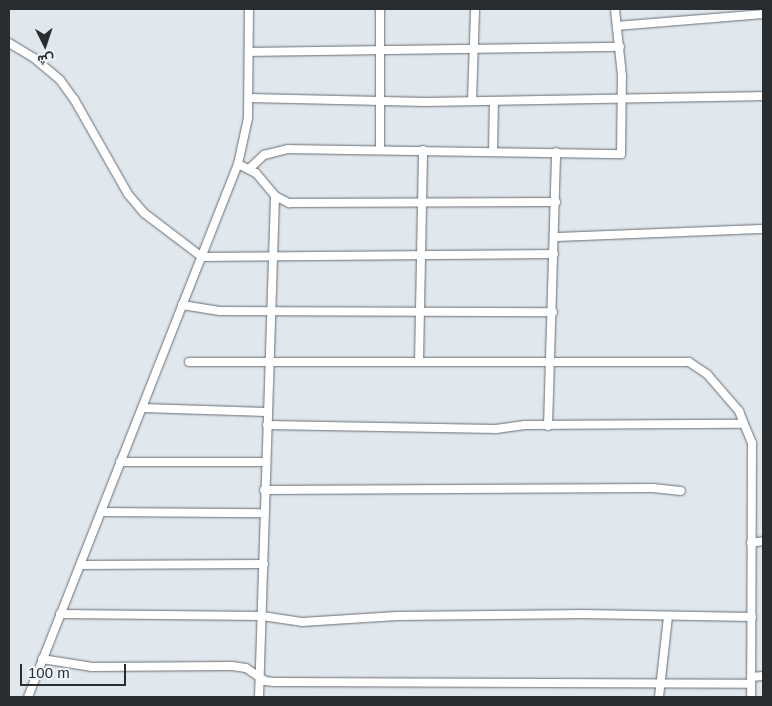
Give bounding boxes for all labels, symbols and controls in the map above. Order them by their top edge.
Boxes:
north arrow [20,20,70,70]
text: ش [37,51,55,69]
scale bar [22,654,129,686]
text: 100 m [28,664,70,681]

